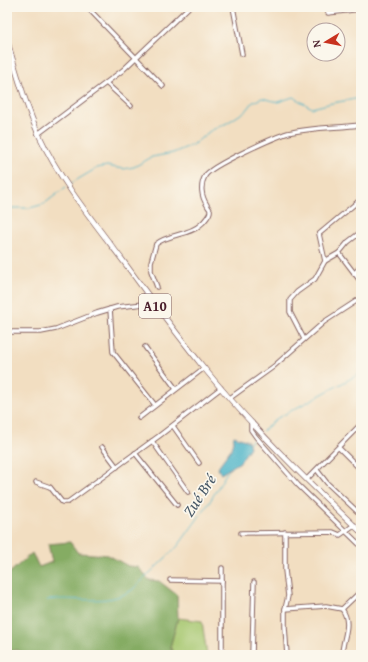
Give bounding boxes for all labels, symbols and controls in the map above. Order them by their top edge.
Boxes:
north arrow [306,22,346,62]
text: N [308,38,325,49]
road number: A10 [139,294,171,318]
water label: Zué Bré [176,469,222,521]

